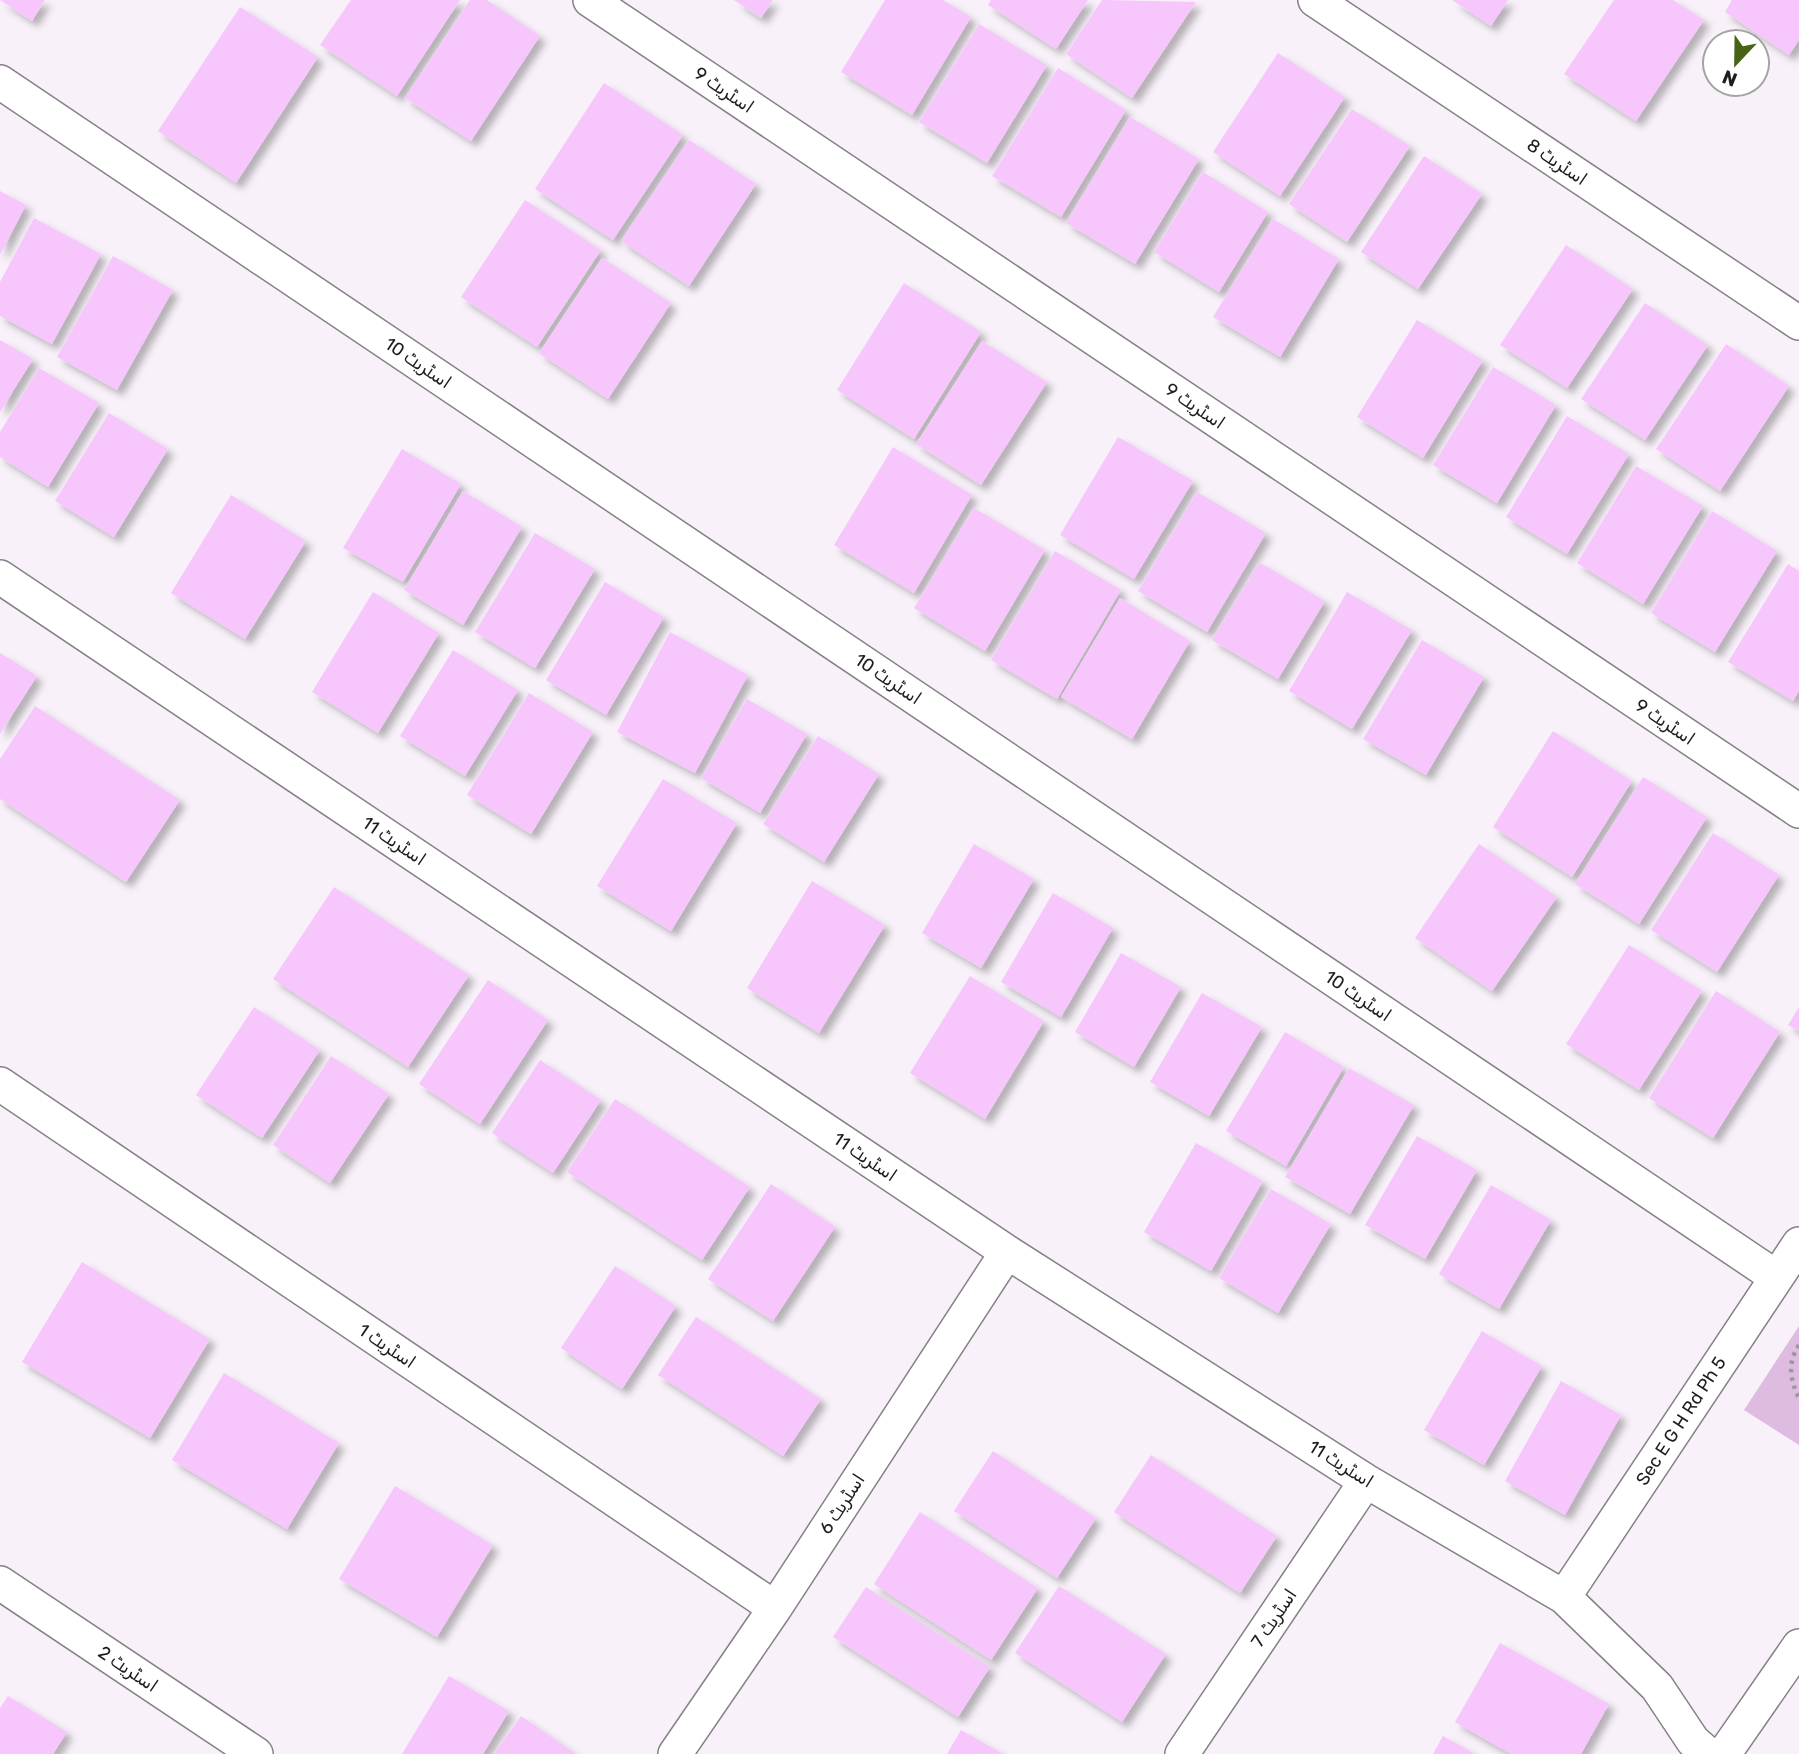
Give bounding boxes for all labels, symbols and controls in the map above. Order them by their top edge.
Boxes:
north arrow [1701,28,1771,98]
street label: اسٹریٹ 9 [690,62,758,118]
text: N [1719,65,1740,92]
street label: اسٹریٹ 8 [1523,134,1591,190]
street label: اسٹریٹ 10 [380,333,456,393]
street label: اسٹریٹ 9 [1161,378,1229,434]
street label: اسٹریٹ 10 [850,649,926,709]
street label: اسٹریٹ 9 [1631,694,1699,750]
street label: اسٹریٹ 11 [358,812,430,870]
street label: اسٹریٹ 10 [1320,966,1396,1026]
street label: اسٹریٹ 11 [829,1128,901,1186]
street label: اسٹریٹ 1 [354,1319,420,1373]
street label: Sec E G H Rd Ph 5 [1631,1352,1731,1490]
street label: اسٹریٹ 11 [1305,1436,1377,1492]
street label: اسٹریٹ 6 [814,1470,870,1538]
street label: اسٹریٹ 7 [1246,1585,1302,1651]
street label: اسٹریٹ 2 [94,1641,162,1697]

